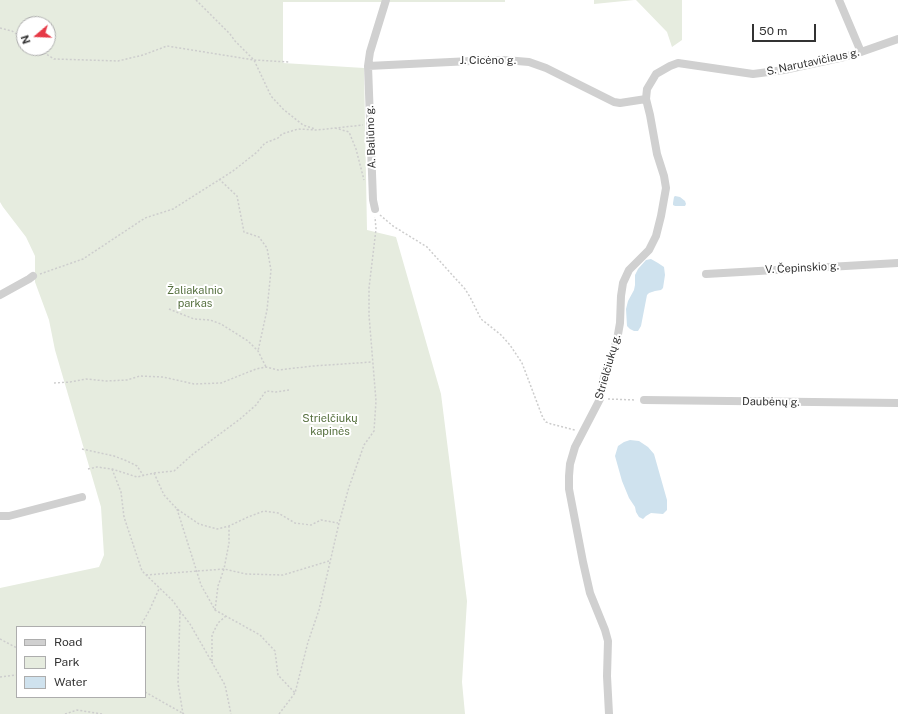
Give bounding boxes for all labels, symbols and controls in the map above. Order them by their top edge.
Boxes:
north arrow [16,16,56,56]
scale bar [754,16,818,42]
text: 50 m [759,24,787,38]
text: N [19,34,33,46]
street label: S. Narutavičiaus g. [765,46,861,78]
street label: J. Cicėno g. [460,54,516,68]
street label: A. Baliūno g. [363,105,379,169]
street label: V. Čepinskio g. [765,259,839,277]
park label: Žaliakalnio parkas [167,284,223,310]
street label: Strielčiukų g. [592,333,624,401]
street label: Daubėnų g. [742,395,800,409]
park label: Strielčiukų kapinės [302,412,358,438]
legend [16,626,146,698]
text: Road [54,635,82,649]
text: Park [54,655,80,669]
text: Water [54,675,87,689]

